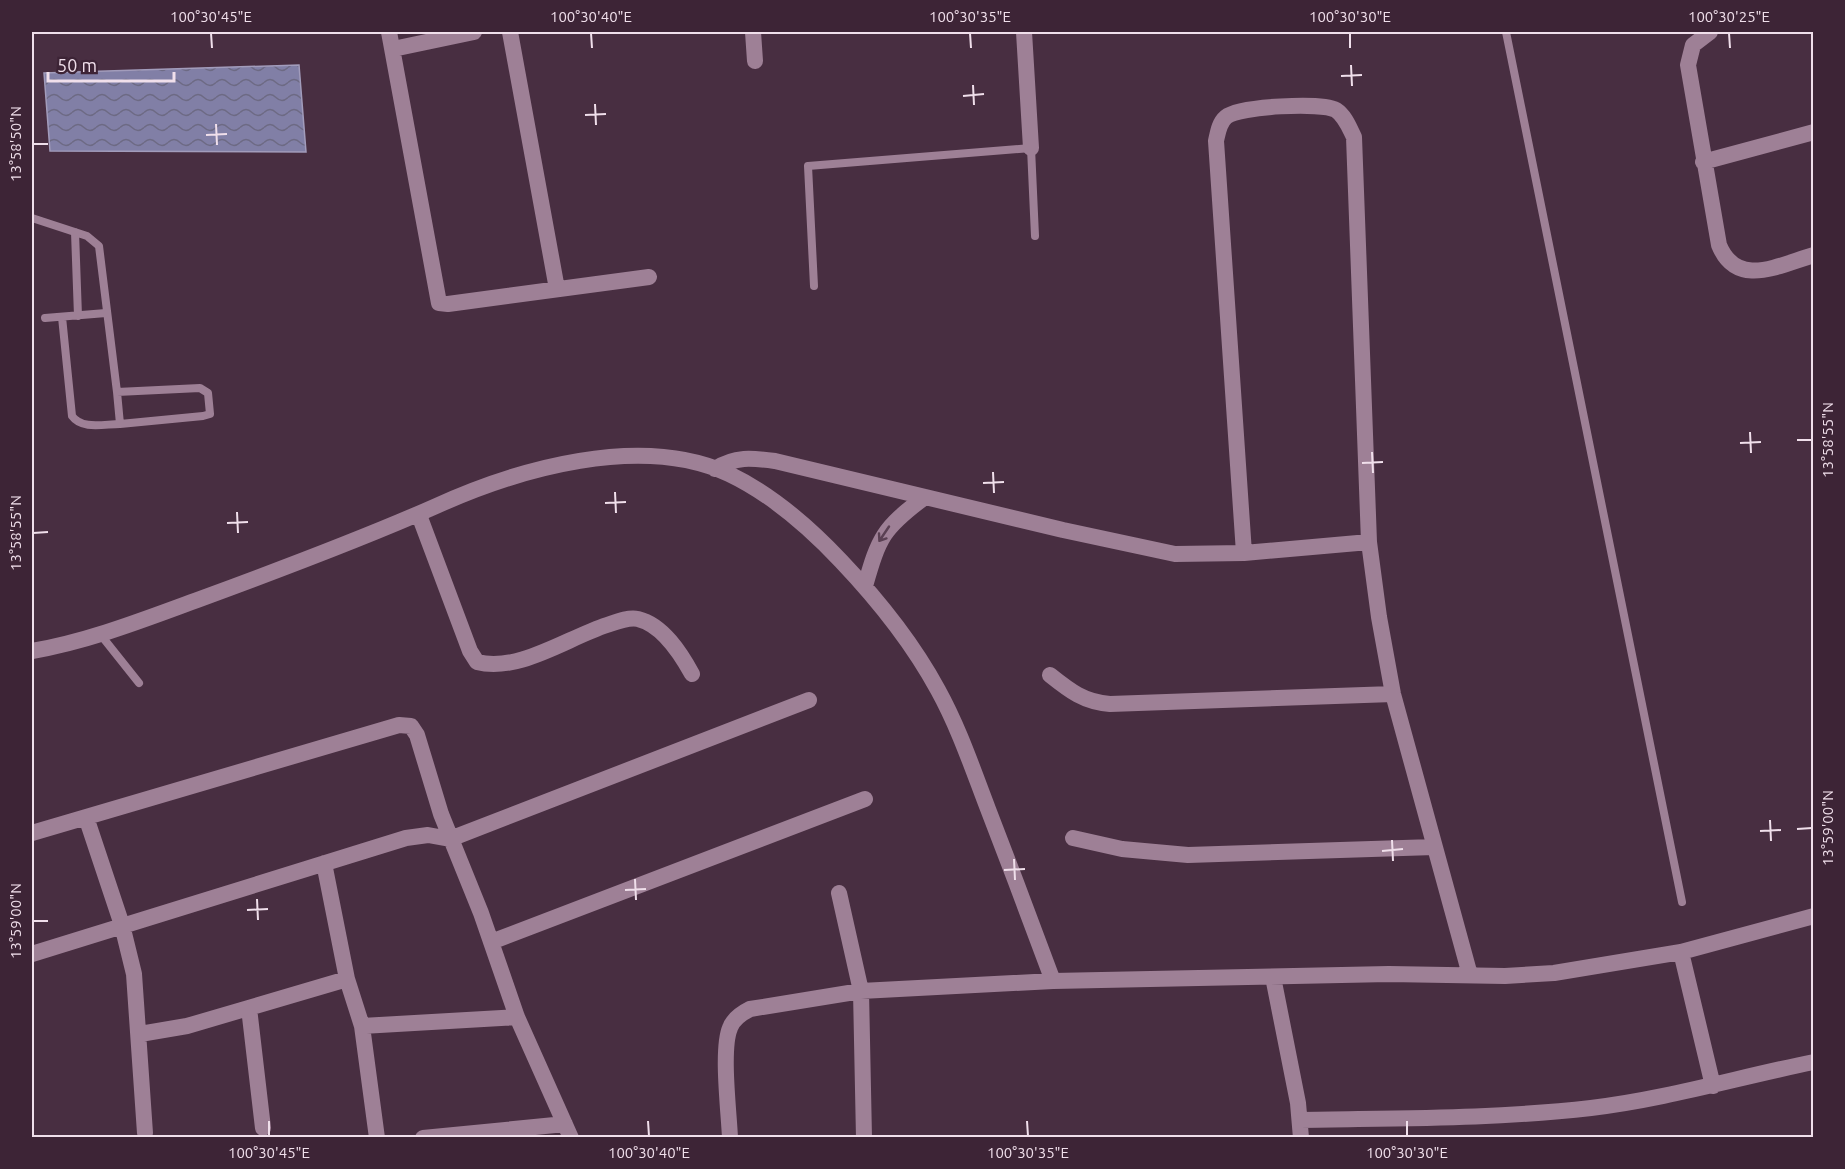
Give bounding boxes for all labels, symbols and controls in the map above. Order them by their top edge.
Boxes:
text: 100°30'45"E [170,8,252,25]
text: 100°30'40"E [550,8,632,25]
text: 100°30'35"E [929,8,1011,25]
text: 100°30'30"E [1309,8,1391,25]
text: 100°30'25"E [1688,8,1770,25]
scale bar [48,45,174,83]
text: 50 m [57,55,97,75]
text: 13°58'50"N [7,106,24,182]
text: 13°58'55"N [1819,402,1836,478]
text: 13°58'55"N [7,495,24,571]
one-way arrow [878,526,890,542]
text: 13°59'00"N [1819,790,1836,866]
text: 13°59'00"N [7,883,24,959]
text: 100°30'45"E [228,1144,310,1161]
text: 100°30'40"E [608,1144,690,1161]
text: 100°30'35"E [987,1144,1069,1161]
text: 100°30'30"E [1366,1144,1448,1161]

